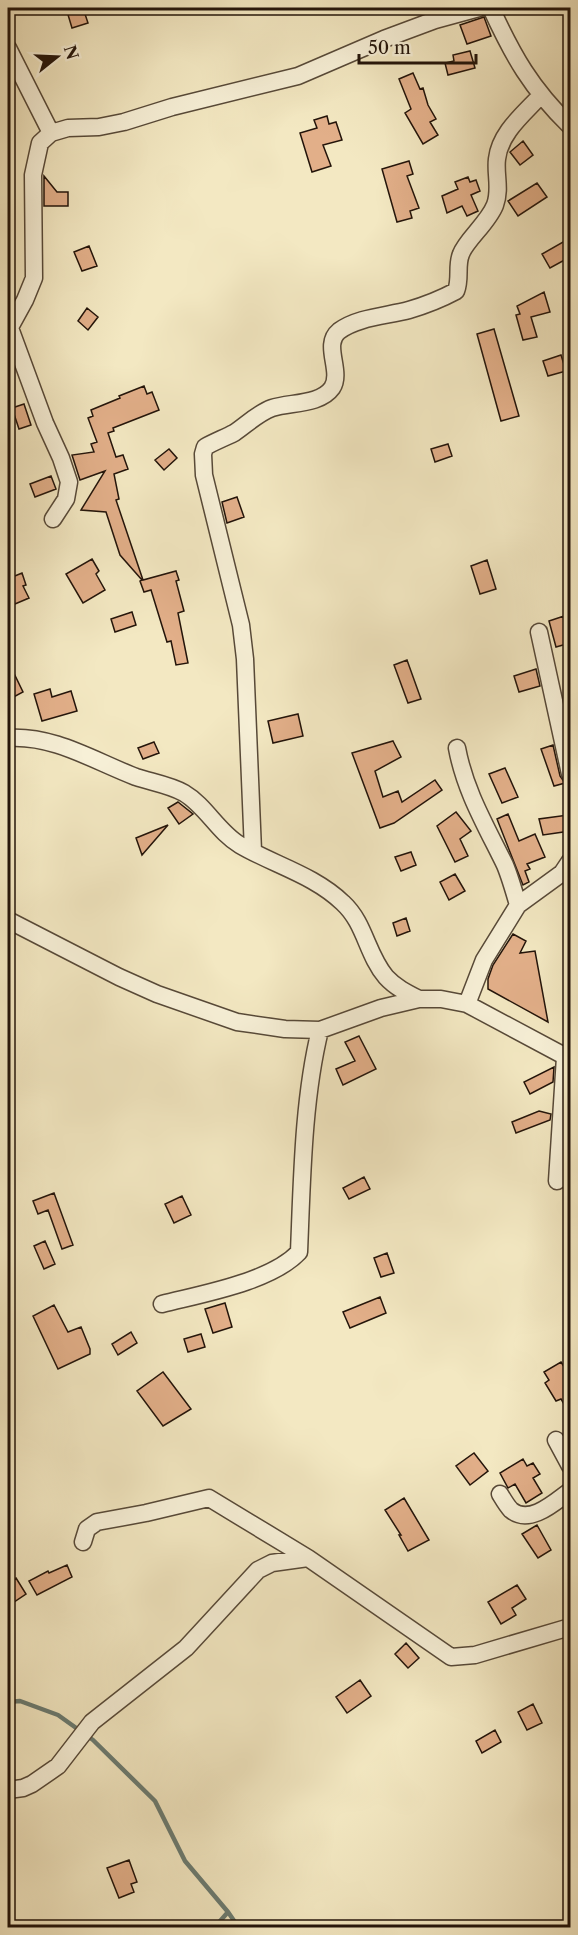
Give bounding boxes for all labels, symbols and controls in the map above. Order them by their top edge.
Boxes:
north arrow [27,27,87,87]
scale bar [359,27,476,65]
text: 50 m [368,37,411,59]
text: N [60,43,83,62]

